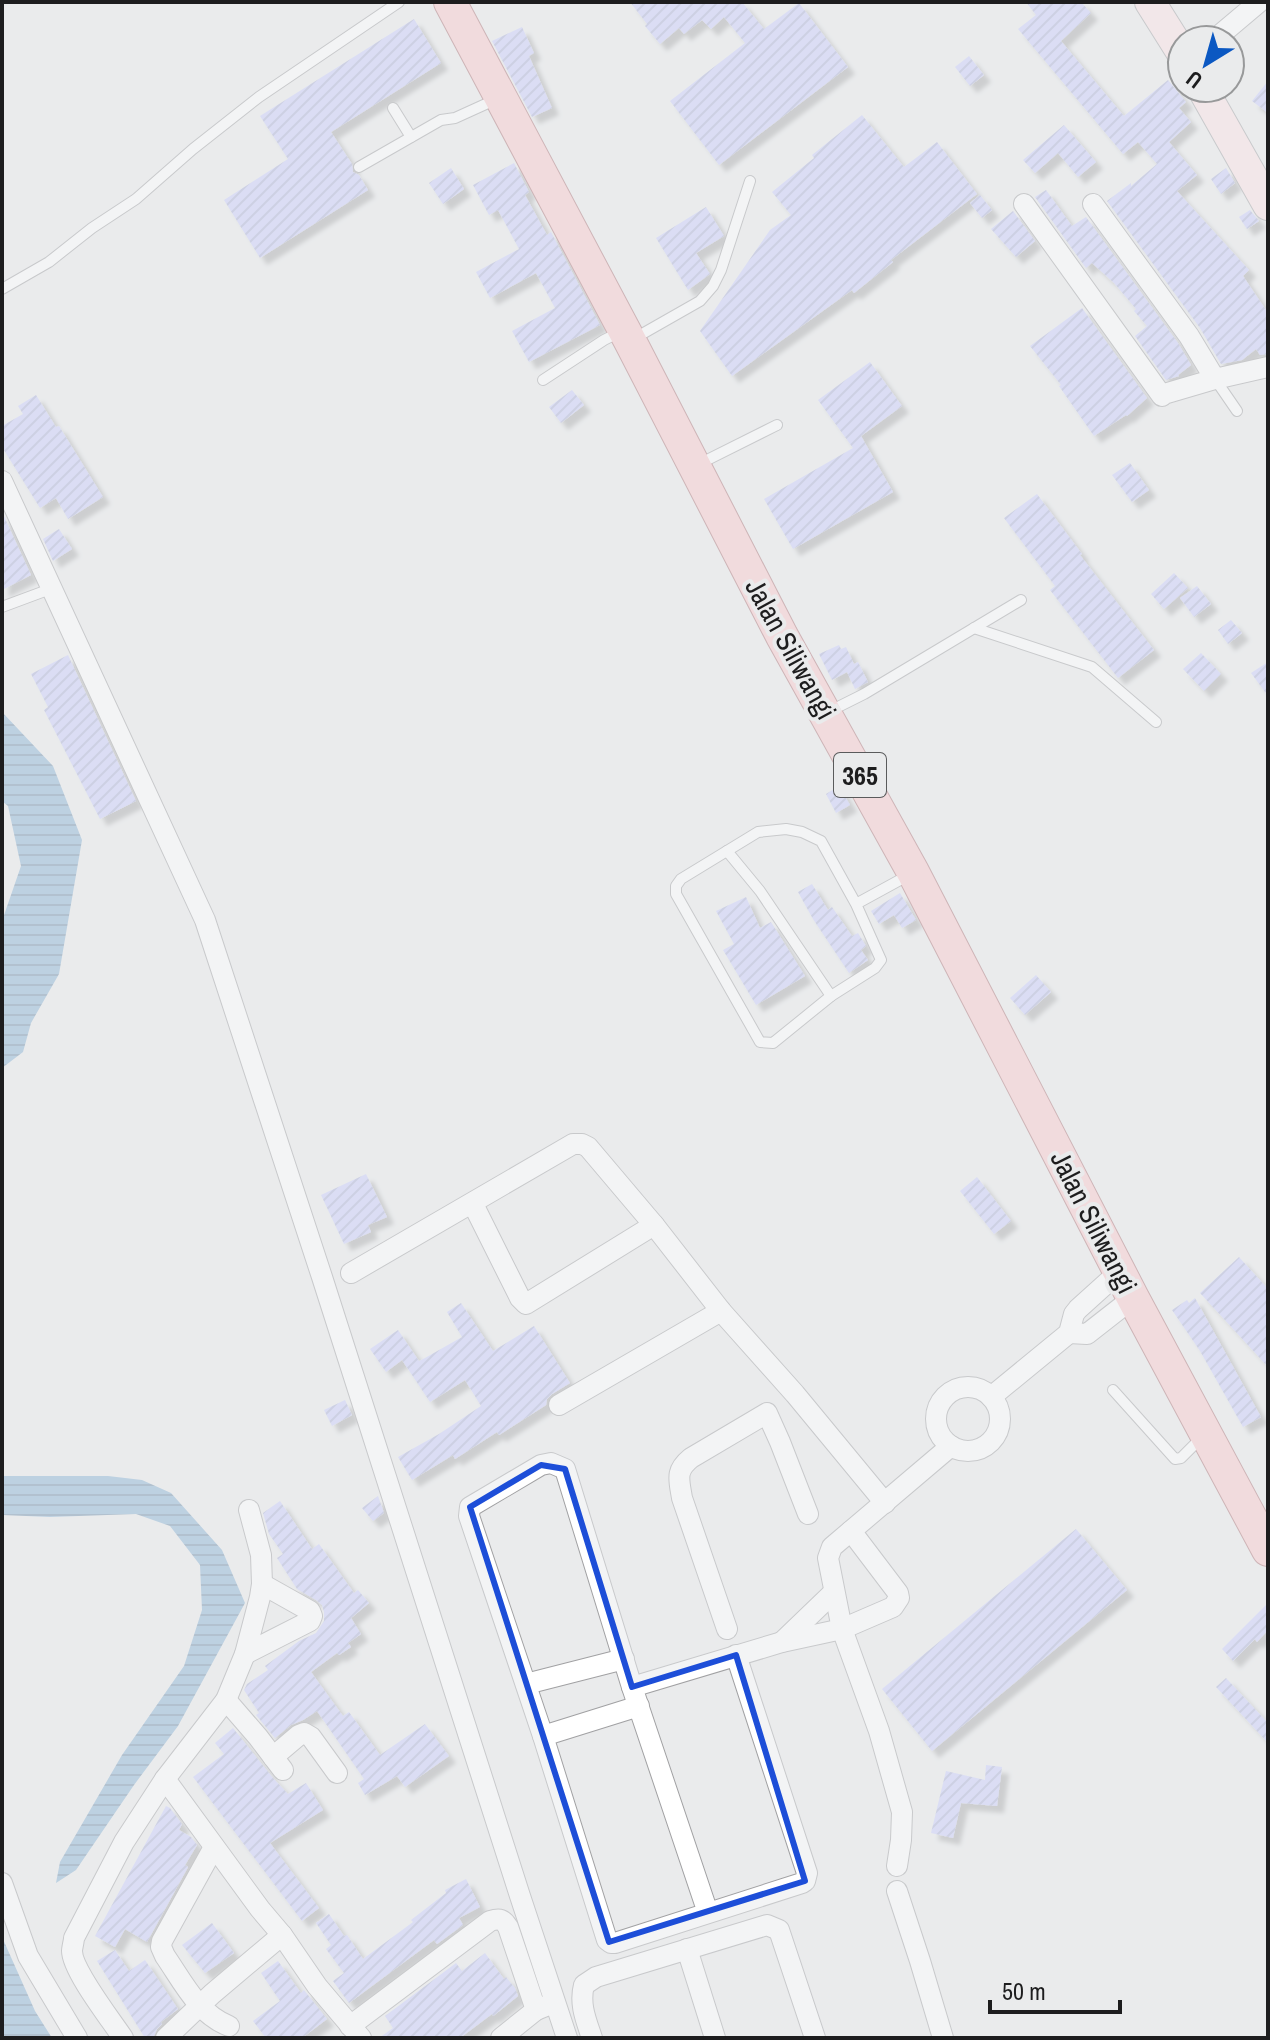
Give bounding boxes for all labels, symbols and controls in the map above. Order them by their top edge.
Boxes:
north arrow [1166,24,1246,104]
text: U [1180,64,1208,96]
street label: Jalan Siliwangi [737,572,845,726]
road number: 365 [834,753,886,797]
street label: Jalan Siliwangi [1042,1144,1146,1300]
scale bar [990,1964,1120,2014]
text: 50 m [1002,1975,1046,2007]

